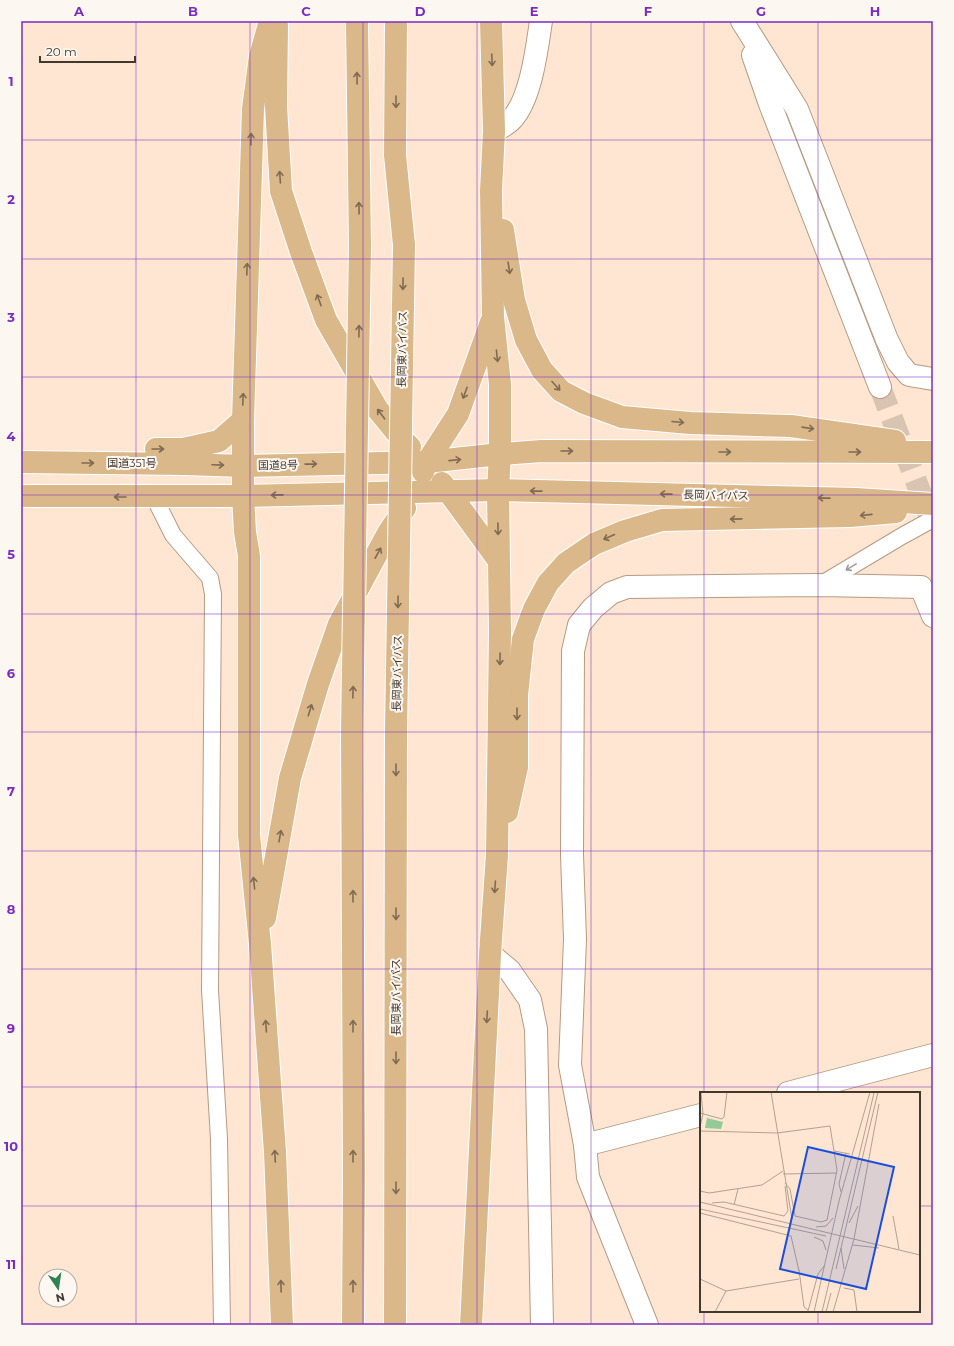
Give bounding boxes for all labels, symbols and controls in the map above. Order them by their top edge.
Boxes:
text: A [73,3,85,19]
text: B [188,3,198,19]
text: C [301,3,311,19]
text: D [415,3,426,19]
text: E [530,3,539,19]
text: F [644,3,652,19]
text: G [756,3,766,19]
text: H [870,3,880,19]
scale bar [40,38,135,64]
text: 20 m [46,44,77,59]
one-way arrow [489,53,496,66]
one-way arrow [353,72,361,85]
text: 1 [8,73,14,89]
one-way arrow [392,95,399,108]
one-way arrow [248,133,255,146]
one-way arrow [277,170,284,183]
text: 2 [7,191,15,207]
one-way arrow [356,202,363,215]
one-way arrow [505,261,513,274]
one-way arrow [243,263,251,276]
one-way arrow [400,277,407,290]
one-way arrow [314,295,322,307]
text: 3 [6,309,15,325]
street label: 長岡東バイパス [394,310,410,388]
one-way arrow [355,325,363,338]
one-way arrow [493,349,501,362]
one-way arrow [552,381,561,391]
one-way arrow [461,387,469,399]
one-way arrow [239,393,247,406]
one-way arrow [377,408,386,419]
one-way arrow [671,418,684,426]
one-way arrow [801,424,814,432]
text: 4 [7,428,16,444]
one-way arrow [151,445,164,453]
one-way arrow [560,447,573,455]
one-way arrow [718,448,731,456]
one-way arrow [848,448,861,456]
street label: 国道351号 [107,456,157,470]
one-way arrow [448,456,461,463]
street label: 国道8号 [258,458,298,472]
one-way arrow [81,459,94,467]
one-way arrow [211,461,224,469]
one-way arrow [304,461,317,468]
one-way arrow [530,487,543,495]
street label: 長岡バイパス [683,487,749,503]
one-way arrow [660,490,673,498]
one-way arrow [271,491,284,499]
one-way arrow [114,493,127,500]
one-way arrow [818,494,831,502]
one-way arrow [860,511,873,518]
one-way arrow [730,515,743,523]
one-way arrow [495,522,502,535]
one-way arrow [604,534,616,542]
text: 5 [7,546,15,562]
one-way arrow [374,547,382,559]
one-way arrow [845,563,857,571]
one-way arrow [394,595,402,608]
street label: 長岡東バイパス [389,634,405,712]
one-way arrow [496,652,504,665]
text: 6 [7,665,16,681]
one-way arrow [349,686,356,699]
one-way arrow [307,704,314,717]
one-way arrow [513,707,521,720]
one-way arrow [392,763,400,776]
text: 7 [7,783,15,799]
one-way arrow [276,830,284,843]
one-way arrow [250,877,258,890]
one-way arrow [491,880,498,893]
one-way arrow [349,890,356,903]
text: 8 [7,901,16,917]
one-way arrow [392,907,400,920]
street label: 長岡東バイパス [389,959,403,1035]
one-way arrow [483,1010,490,1023]
text: 9 [7,1020,15,1036]
one-way arrow [263,1020,270,1033]
one-way arrow [349,1020,357,1033]
one-way arrow [392,1051,400,1064]
inset map [700,1092,920,1312]
text: 10 [4,1138,18,1154]
one-way arrow [272,1150,279,1163]
one-way arrow [350,1150,357,1163]
one-way arrow [392,1181,400,1194]
text: 11 [6,1256,16,1272]
north arrow [38,1268,78,1308]
one-way arrow [277,1280,284,1293]
one-way arrow [349,1280,357,1293]
text: N [54,1290,66,1306]

